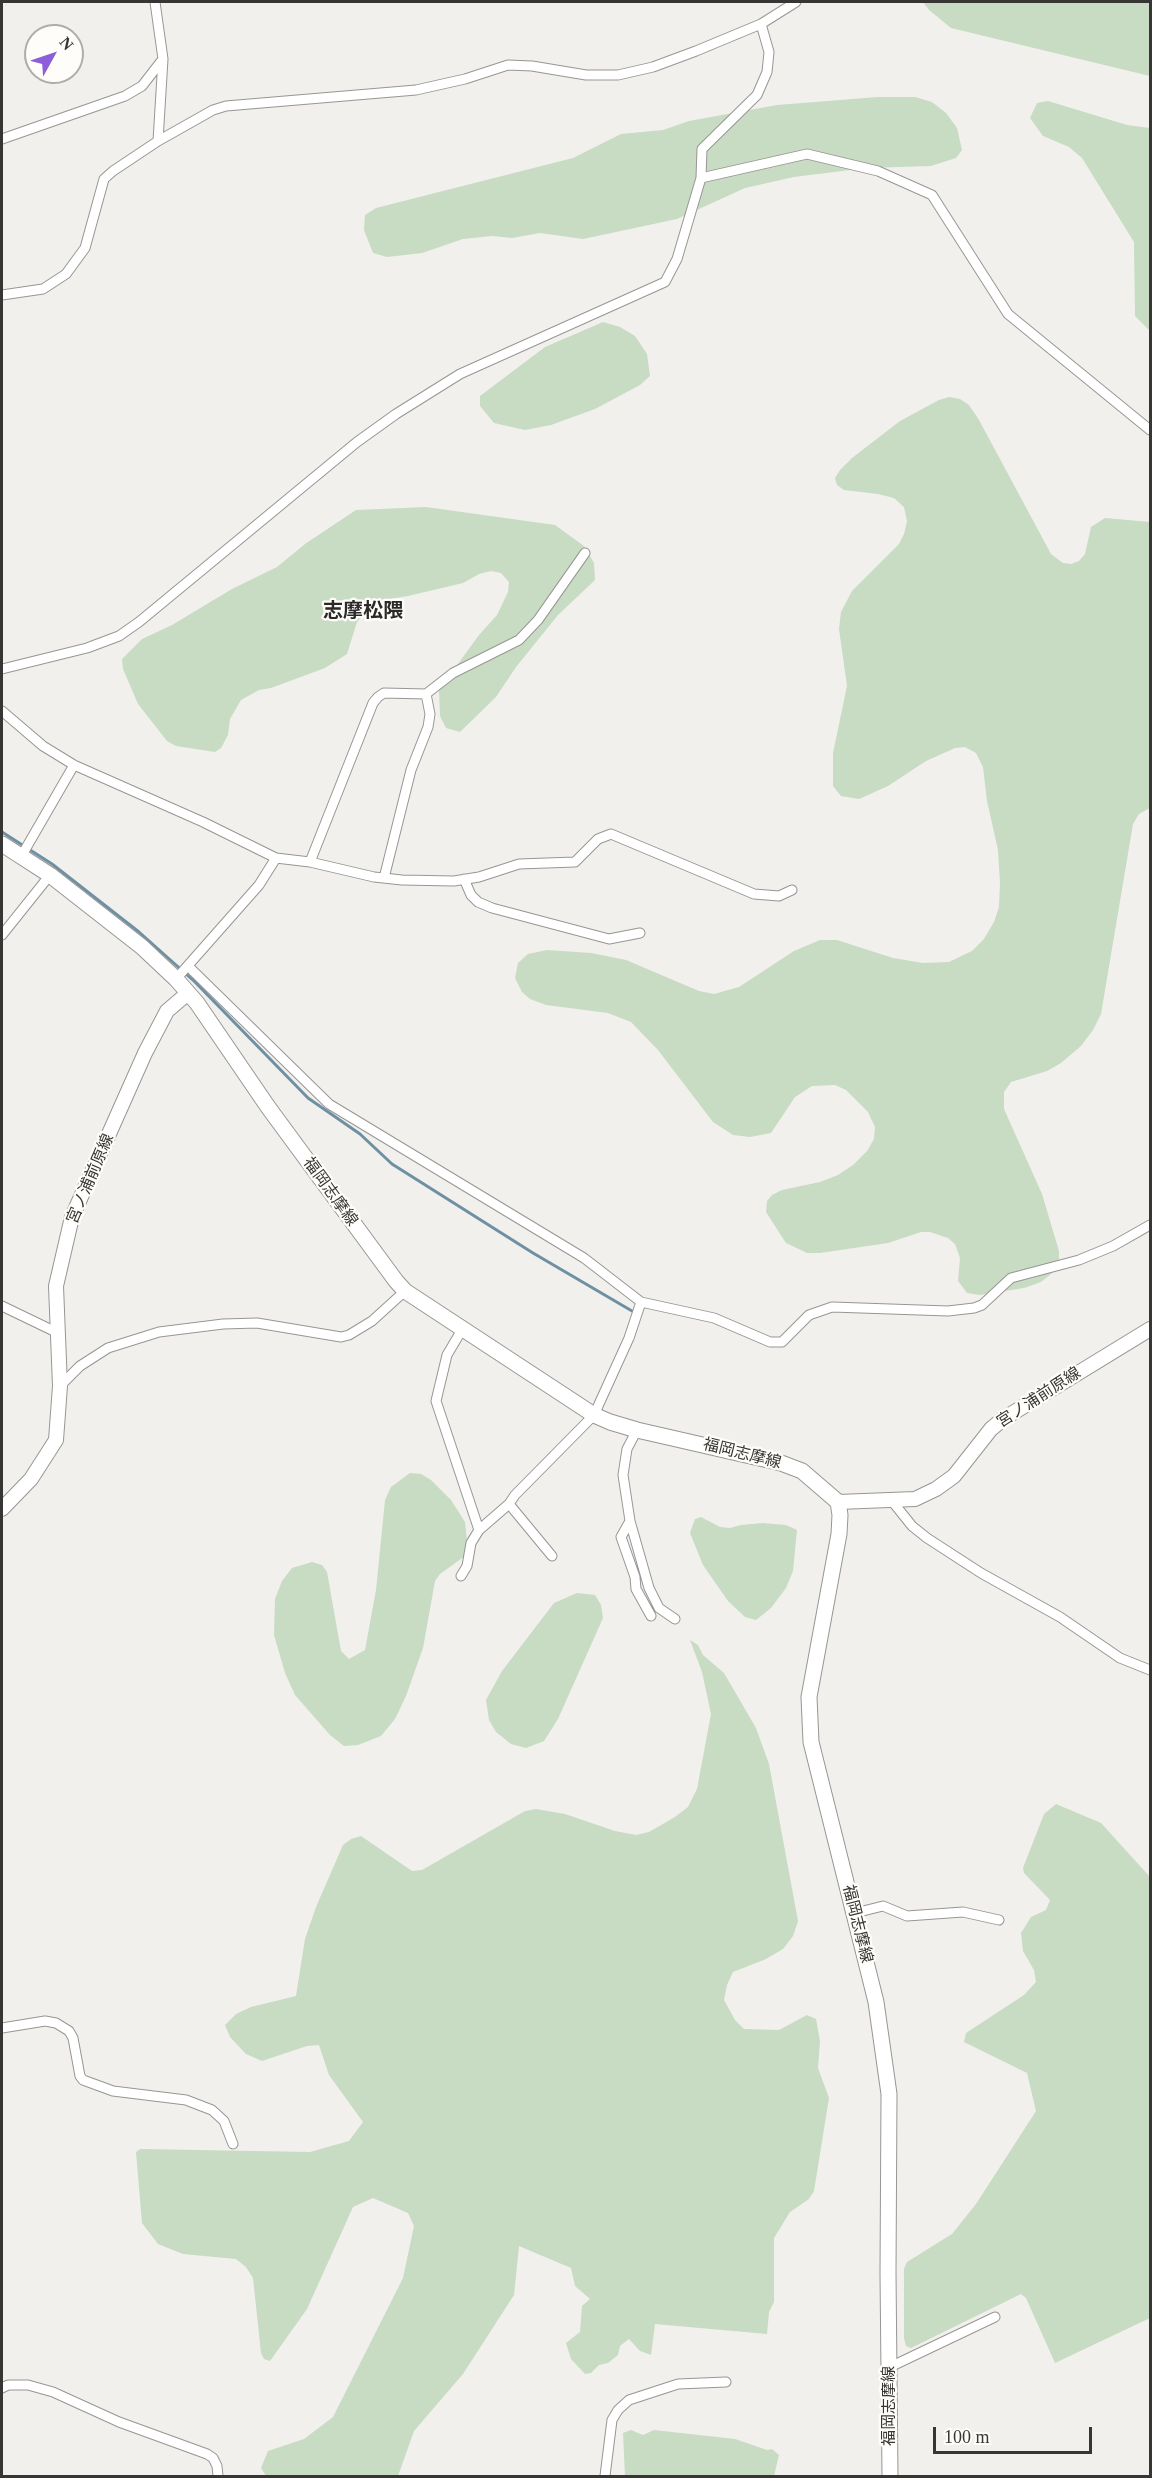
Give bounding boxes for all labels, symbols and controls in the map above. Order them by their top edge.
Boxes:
north arrow [24,24,84,84]
text: N [56,34,77,53]
district label: 志摩松隈 [323,600,403,624]
street label: 宮ノ浦前原線 [63,1131,119,1227]
street label: 福岡志摩線 [299,1154,361,1230]
street label: 宮ノ浦前原線 [994,1364,1084,1432]
street label: 福岡志摩線 [701,1435,783,1473]
street label: 福岡志摩線 [838,1883,876,1965]
street label: 福岡志摩線 [880,2366,900,2446]
scale bar [936,2415,1095,2453]
text: 100 m [944,2427,990,2447]

